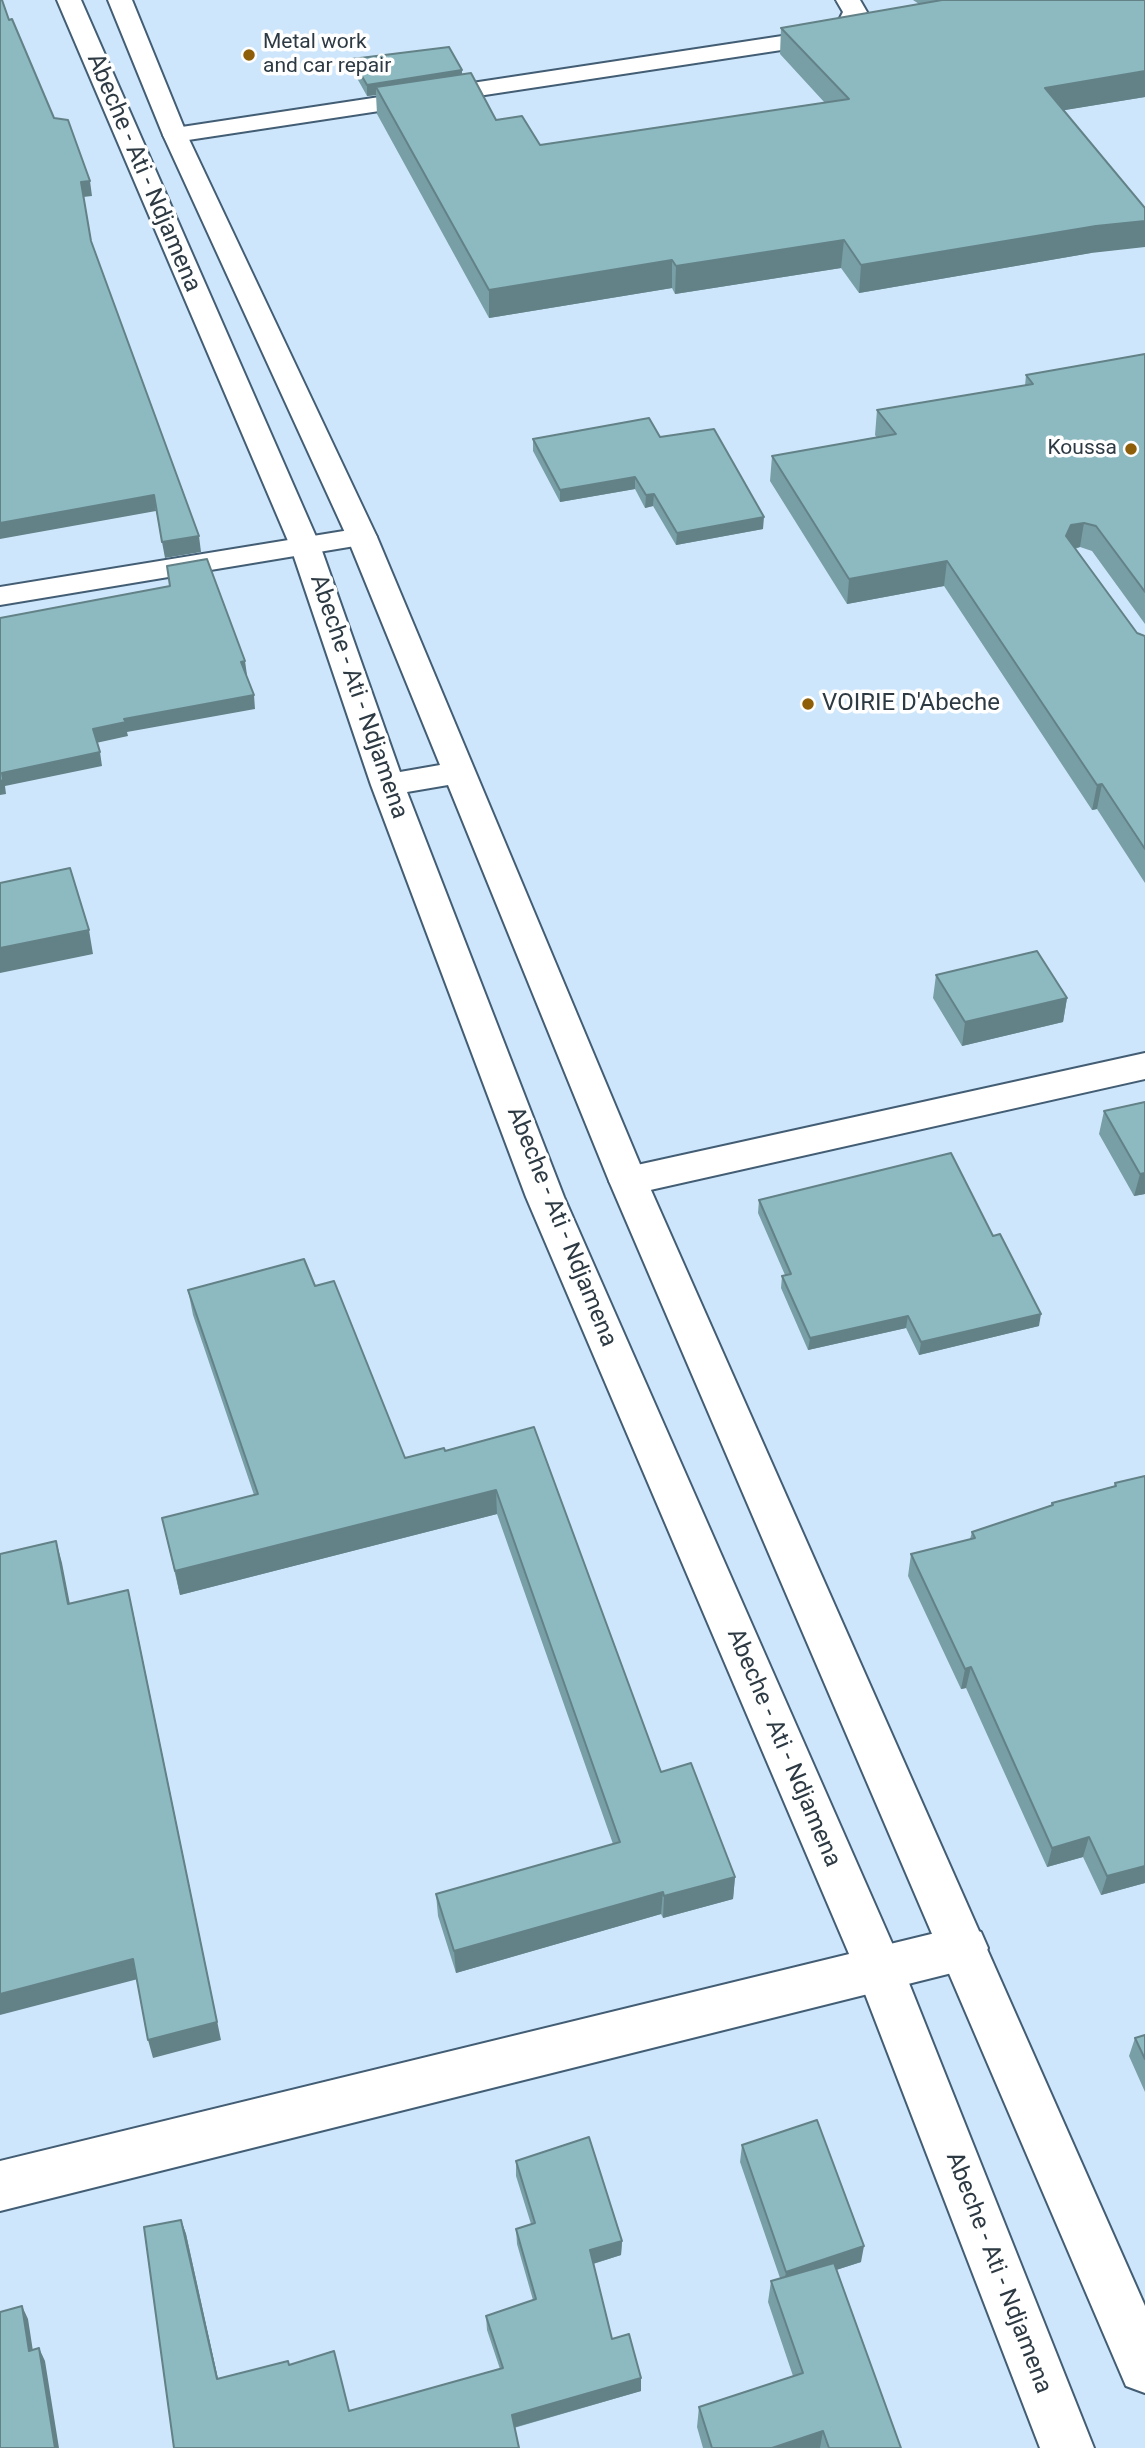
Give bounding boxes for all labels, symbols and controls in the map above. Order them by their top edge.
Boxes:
place label: Metal work and car repair [263,30,391,80]
marker: Metal work and car repair [241,47,257,63]
street label: Abeche - Ati - Ndjamena [80,49,206,297]
place label: Koussa [1047,436,1117,462]
marker: Koussa [1123,441,1139,457]
street label: Abeche - Ati - Ndjamena [303,571,413,823]
place label: VOIRIE D'Abeche [822,690,1000,718]
marker: VOIRIE D'Abeche [800,696,816,712]
street label: Abeche - Ati - Ndjamena [500,1103,622,1351]
street label: Abeche - Ati - Ndjamena [720,1624,846,1872]
street label: Abeche - Ati - Ndjamena [939,2148,1057,2398]

